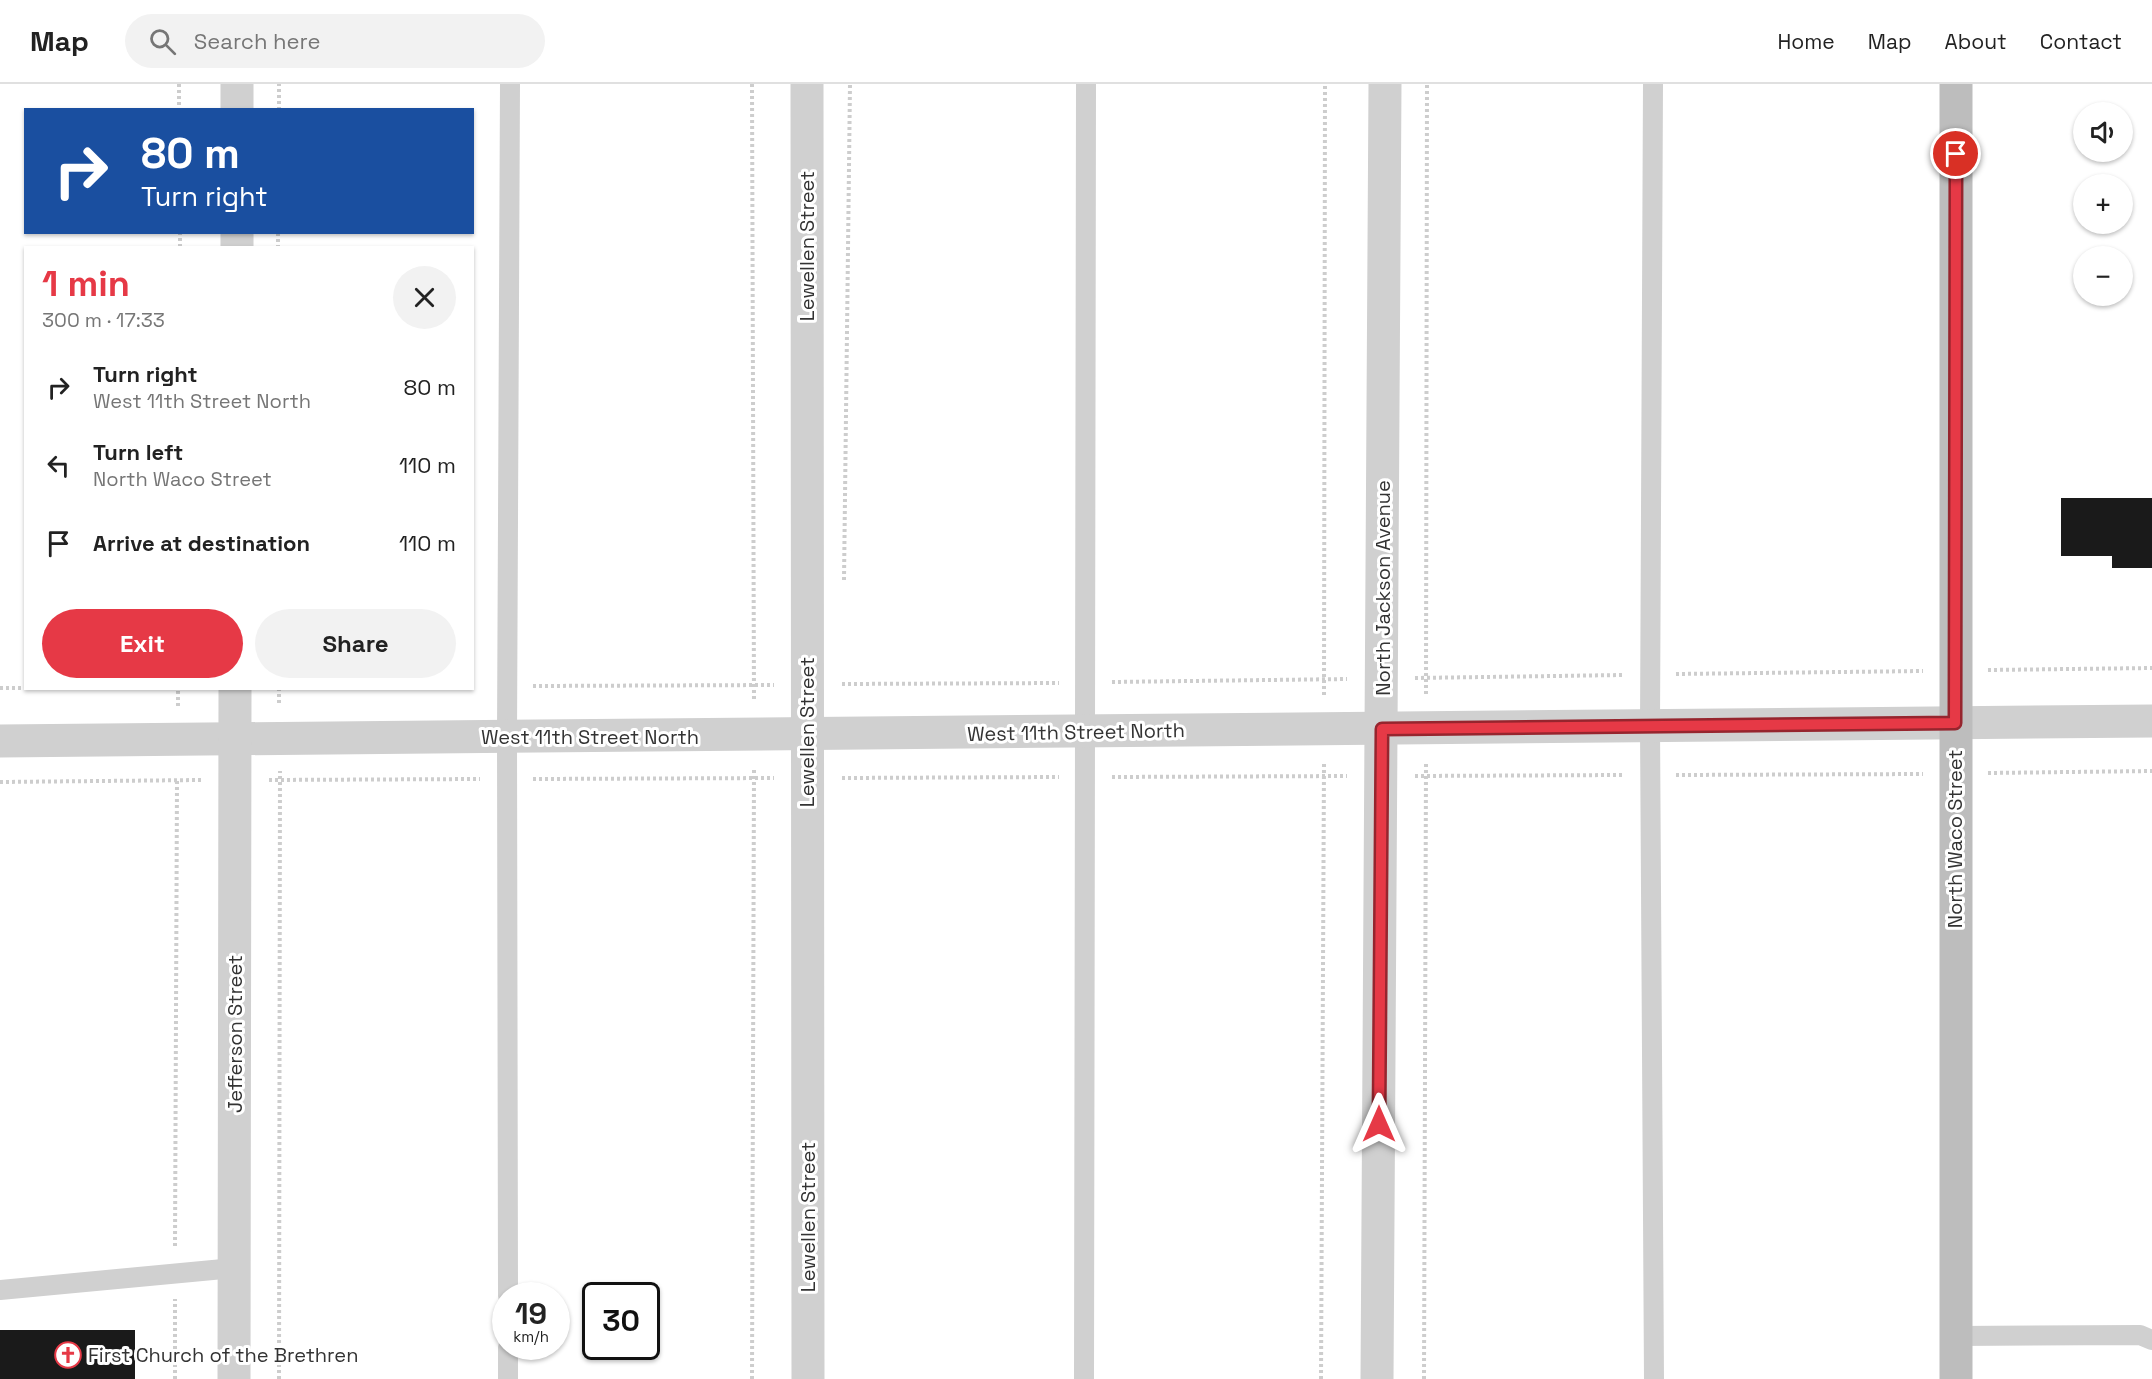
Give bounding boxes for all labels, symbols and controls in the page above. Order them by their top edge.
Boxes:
search box [125,14,545,68]
text: Map [30,23,89,59]
icon: search [146,25,179,58]
text: Search here [194,27,321,55]
text: Home [1777,28,1835,55]
text: Map [1868,28,1912,55]
text: About [1945,28,2007,55]
text: Contact [2040,28,2122,55]
map controls [2073,102,2133,306]
button: sound [2073,102,2133,162]
text: 80 m [141,127,240,180]
pin [1930,128,1981,179]
icon: right [42,132,120,210]
icon: arrive [1939,137,1972,170]
street label: Lewellen Street [794,171,820,321]
button: + [2073,174,2133,234]
text: Turn right [141,179,268,214]
button: − [2073,246,2133,306]
text: 1 min [42,261,130,307]
button: close [393,266,456,329]
text: 300 m · 17:33 [42,307,165,333]
text: Turn right [93,360,198,388]
icon: right [42,371,75,404]
text: 80 m [404,373,456,401]
text: West 11th Street North [93,388,311,414]
text: Turn left [93,438,183,466]
icon: left [42,449,75,482]
text: 110 m [399,451,456,479]
text: North Waco Street [93,466,272,492]
street label: North Jackson Avenue [1370,480,1396,696]
icon: arrive [42,527,75,560]
text: Arrive at destination [93,529,310,557]
text: 110 m [399,529,456,557]
button: Exit [42,609,243,678]
button: Share [255,609,456,678]
street label: Lewellen Street [794,657,820,807]
street label: West 11th Street North [967,717,1185,747]
street label: West 11th Street North [481,724,699,750]
street label: North Waco Street [1942,750,1968,928]
street label: Jefferson Street [222,955,248,1113]
position arrow [1347,1092,1411,1156]
street label: Lewellen Street [795,1142,821,1292]
speed limit sign: 30 [582,1282,660,1360]
text: 19 [515,1294,547,1333]
text: km/h [513,1327,549,1346]
church icon: First Church of the Brethren [53,1340,83,1370]
place label: First Church of the Brethren [88,1342,358,1368]

